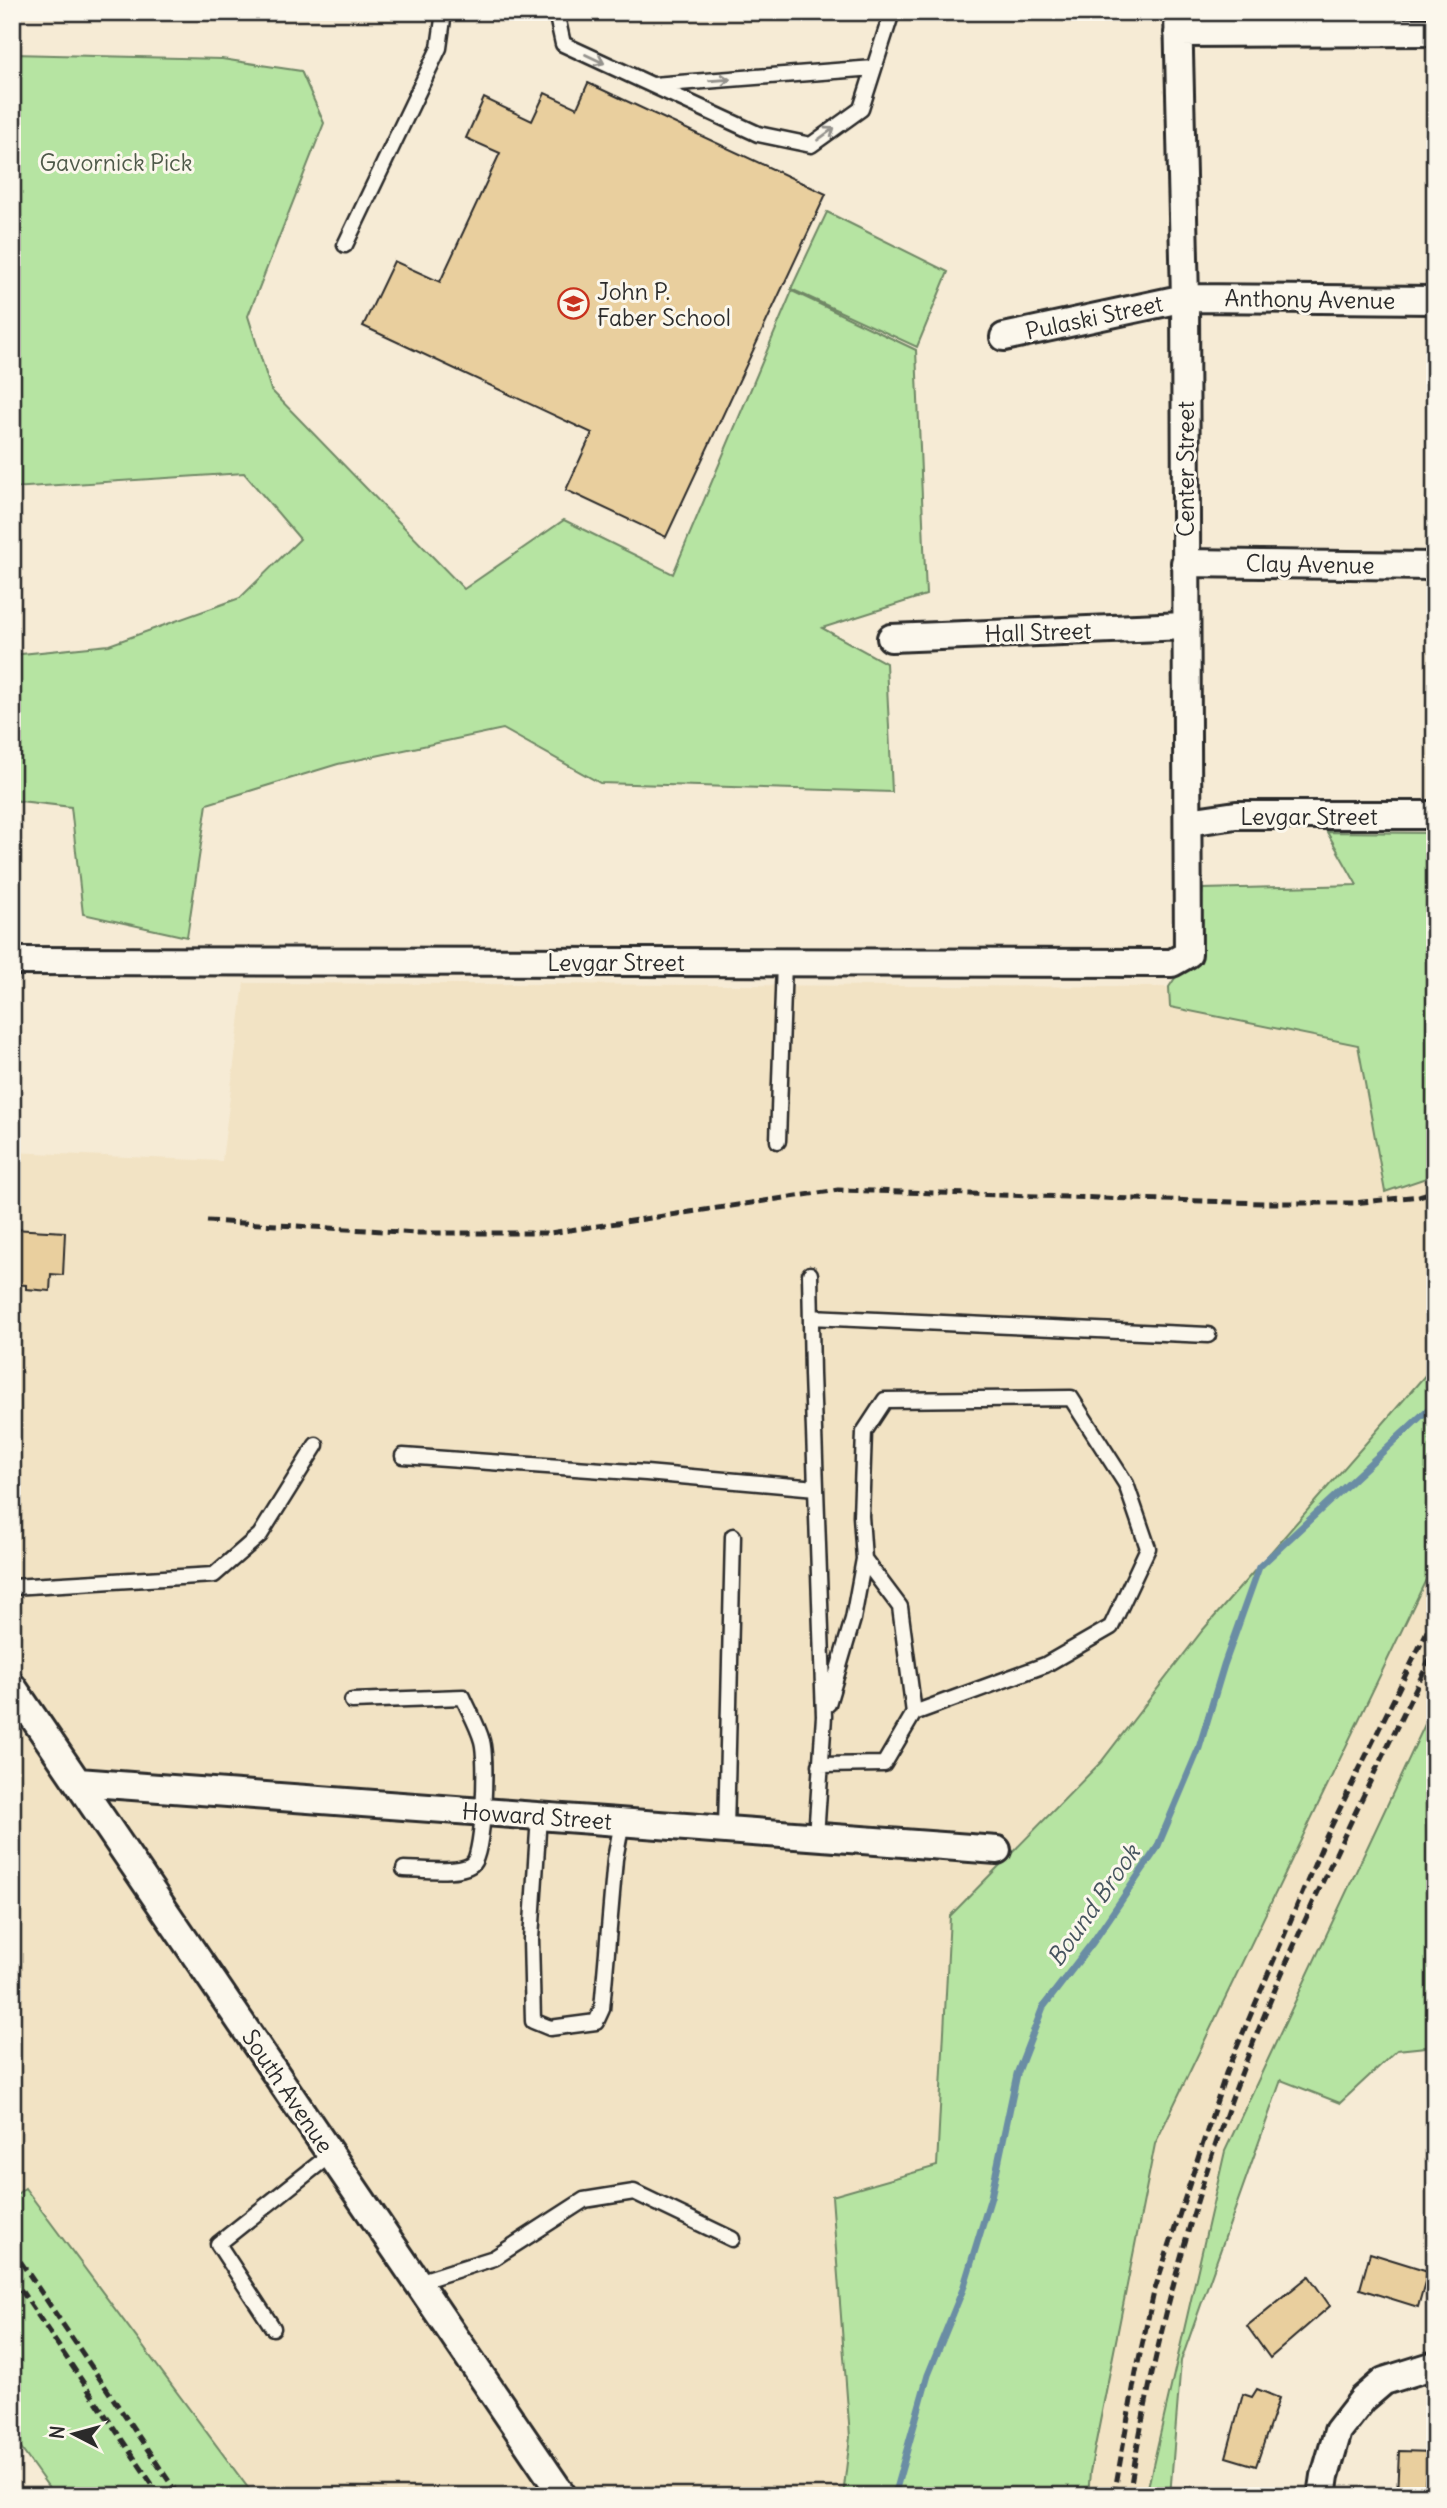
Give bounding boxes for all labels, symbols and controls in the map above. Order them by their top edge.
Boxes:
one-way arrow [584,53,606,66]
one-way arrow [708,73,731,86]
one-way arrow [816,127,835,142]
park label: Gavornick Pick [40,148,193,177]
place label: John P. Faber School [597,277,731,332]
street label: Anthony Avenue [1224,283,1396,315]
school or university icon: John P. Faber School [557,287,591,321]
street label: Pulaski Street [1023,288,1166,346]
street label: Center Street [1171,401,1200,537]
street label: Clay Avenue [1245,548,1375,580]
street label: Hall Street [984,616,1092,648]
street label: Levgar Street [1240,802,1378,831]
street label: Levgar Street [547,948,685,977]
street label: Howard Street [461,1796,613,1836]
water label: Bound Brook [1040,1837,1147,1972]
street label: South Avenue [236,2024,340,2158]
north arrow [38,2400,108,2470]
text: N [44,2424,70,2440]

